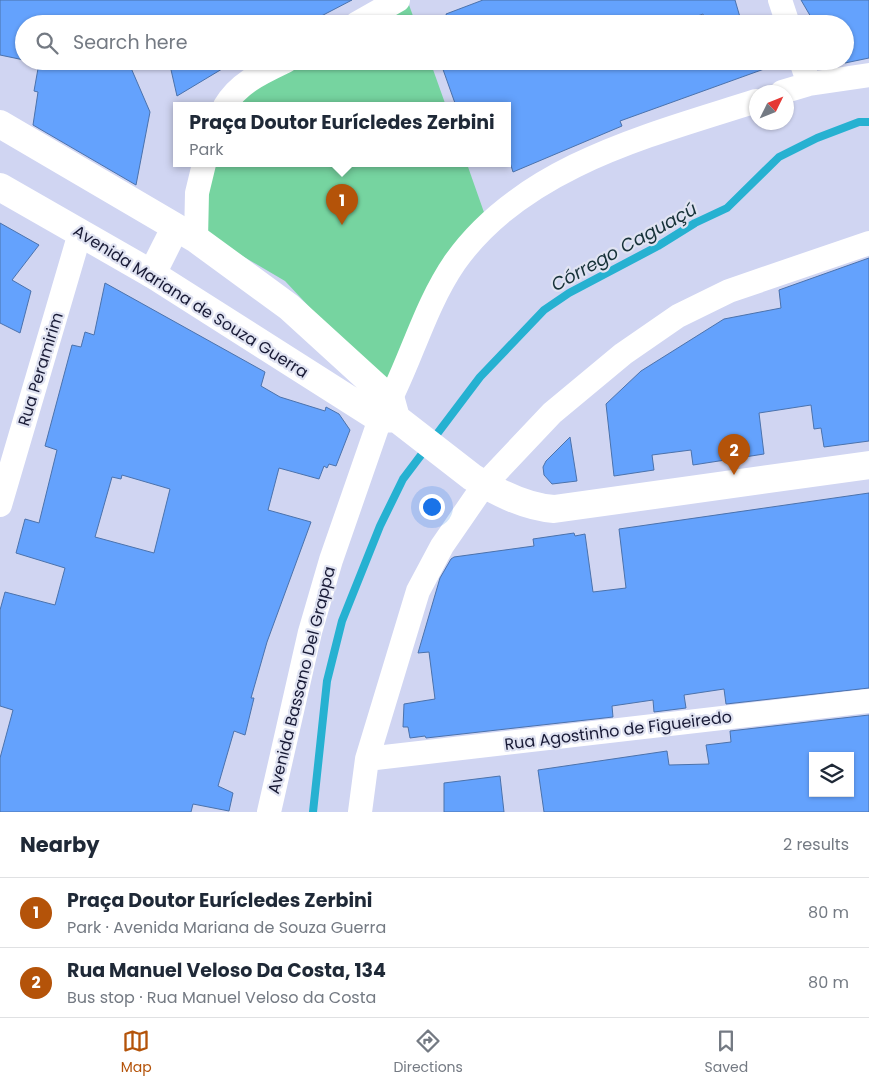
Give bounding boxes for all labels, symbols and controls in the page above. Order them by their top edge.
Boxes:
search box [15,15,854,70]
icon: search [33,29,61,57]
text: Search here [73,29,187,56]
north arrow [749,85,794,130]
popup [173,102,511,167]
text: Praça Doutor Eurícledes Zerbini [189,109,495,136]
text: Park [189,138,224,161]
pin: 1 [326,184,358,225]
water label: Córrego Caguaçú [546,196,701,297]
street label: Avenida Mariana de Souza Guerra [69,219,313,384]
street label: Rua Peramirim [12,309,69,429]
pin: 2 [718,434,750,475]
your location [419,494,445,520]
street label: Avenida Bassano Del Grappa [262,564,341,796]
street label: Rua Agostinho de Figueiredo [503,705,733,756]
map controls [809,752,854,797]
button: layers [809,752,854,797]
text: Nearby [20,830,100,859]
text: 2 results [783,833,849,856]
text: Praça Doutor Eurícledes Zerbini [67,887,372,914]
text: 1 [33,901,39,924]
text: 80 m [808,901,849,924]
text: Park · Avenida Mariana de Souza Guerra [67,916,386,939]
text: Rua Manuel Veloso Da Costa, 134 [67,957,386,984]
text: 2 [31,971,41,994]
text: 80 m [808,971,849,994]
text: Bus stop · Rua Manuel Veloso da Costa [67,986,376,1009]
tab: Map [121,1027,152,1078]
tab: Directions [393,1027,463,1078]
tab: Saved [704,1027,748,1078]

